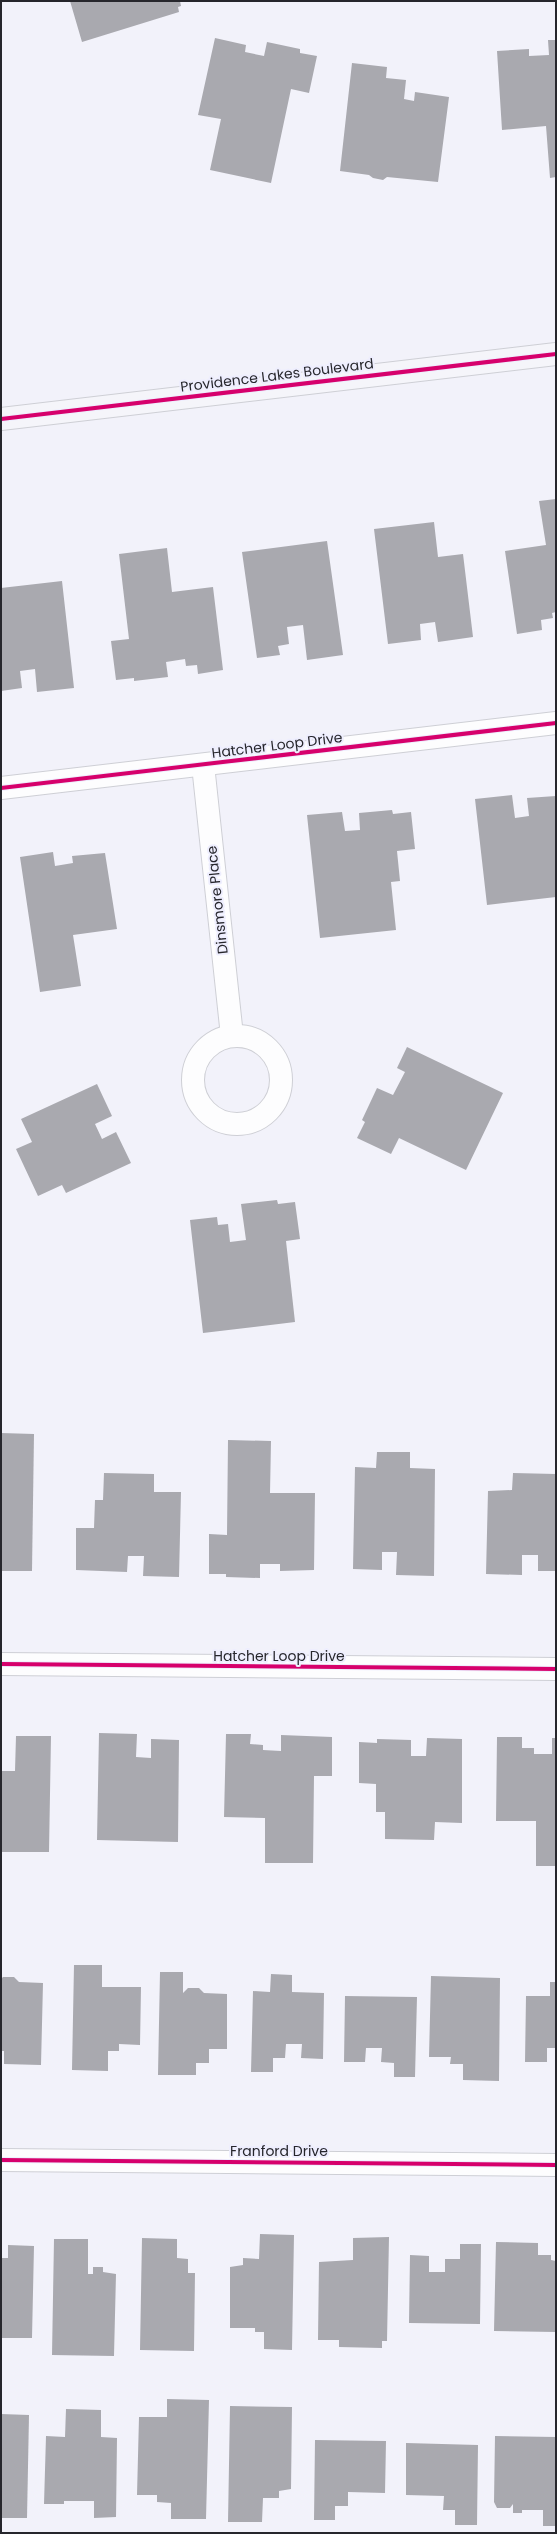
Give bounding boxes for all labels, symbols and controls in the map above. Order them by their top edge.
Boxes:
street label: Providence Lakes Boulevard [179,353,375,397]
street label: Hatcher Loop Drive [210,727,344,763]
street label: Dinsmore Place [201,845,233,955]
street label: Hatcher Loop Drive [213,1646,345,1666]
street label: Franford Drive [230,2141,328,2161]

